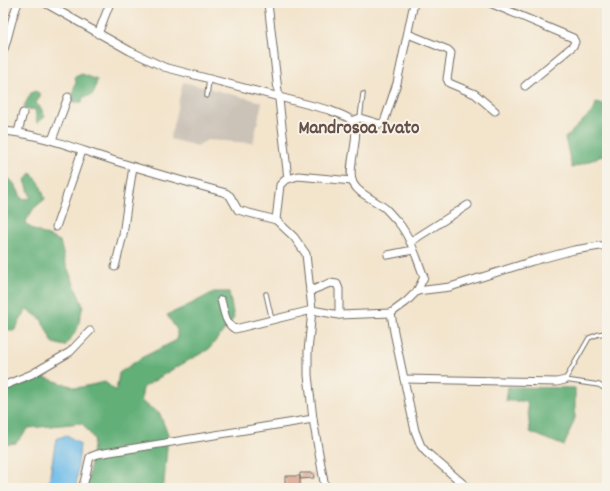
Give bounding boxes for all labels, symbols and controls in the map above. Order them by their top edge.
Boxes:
district label: Mandrosoa Ivato [298,116,420,143]

